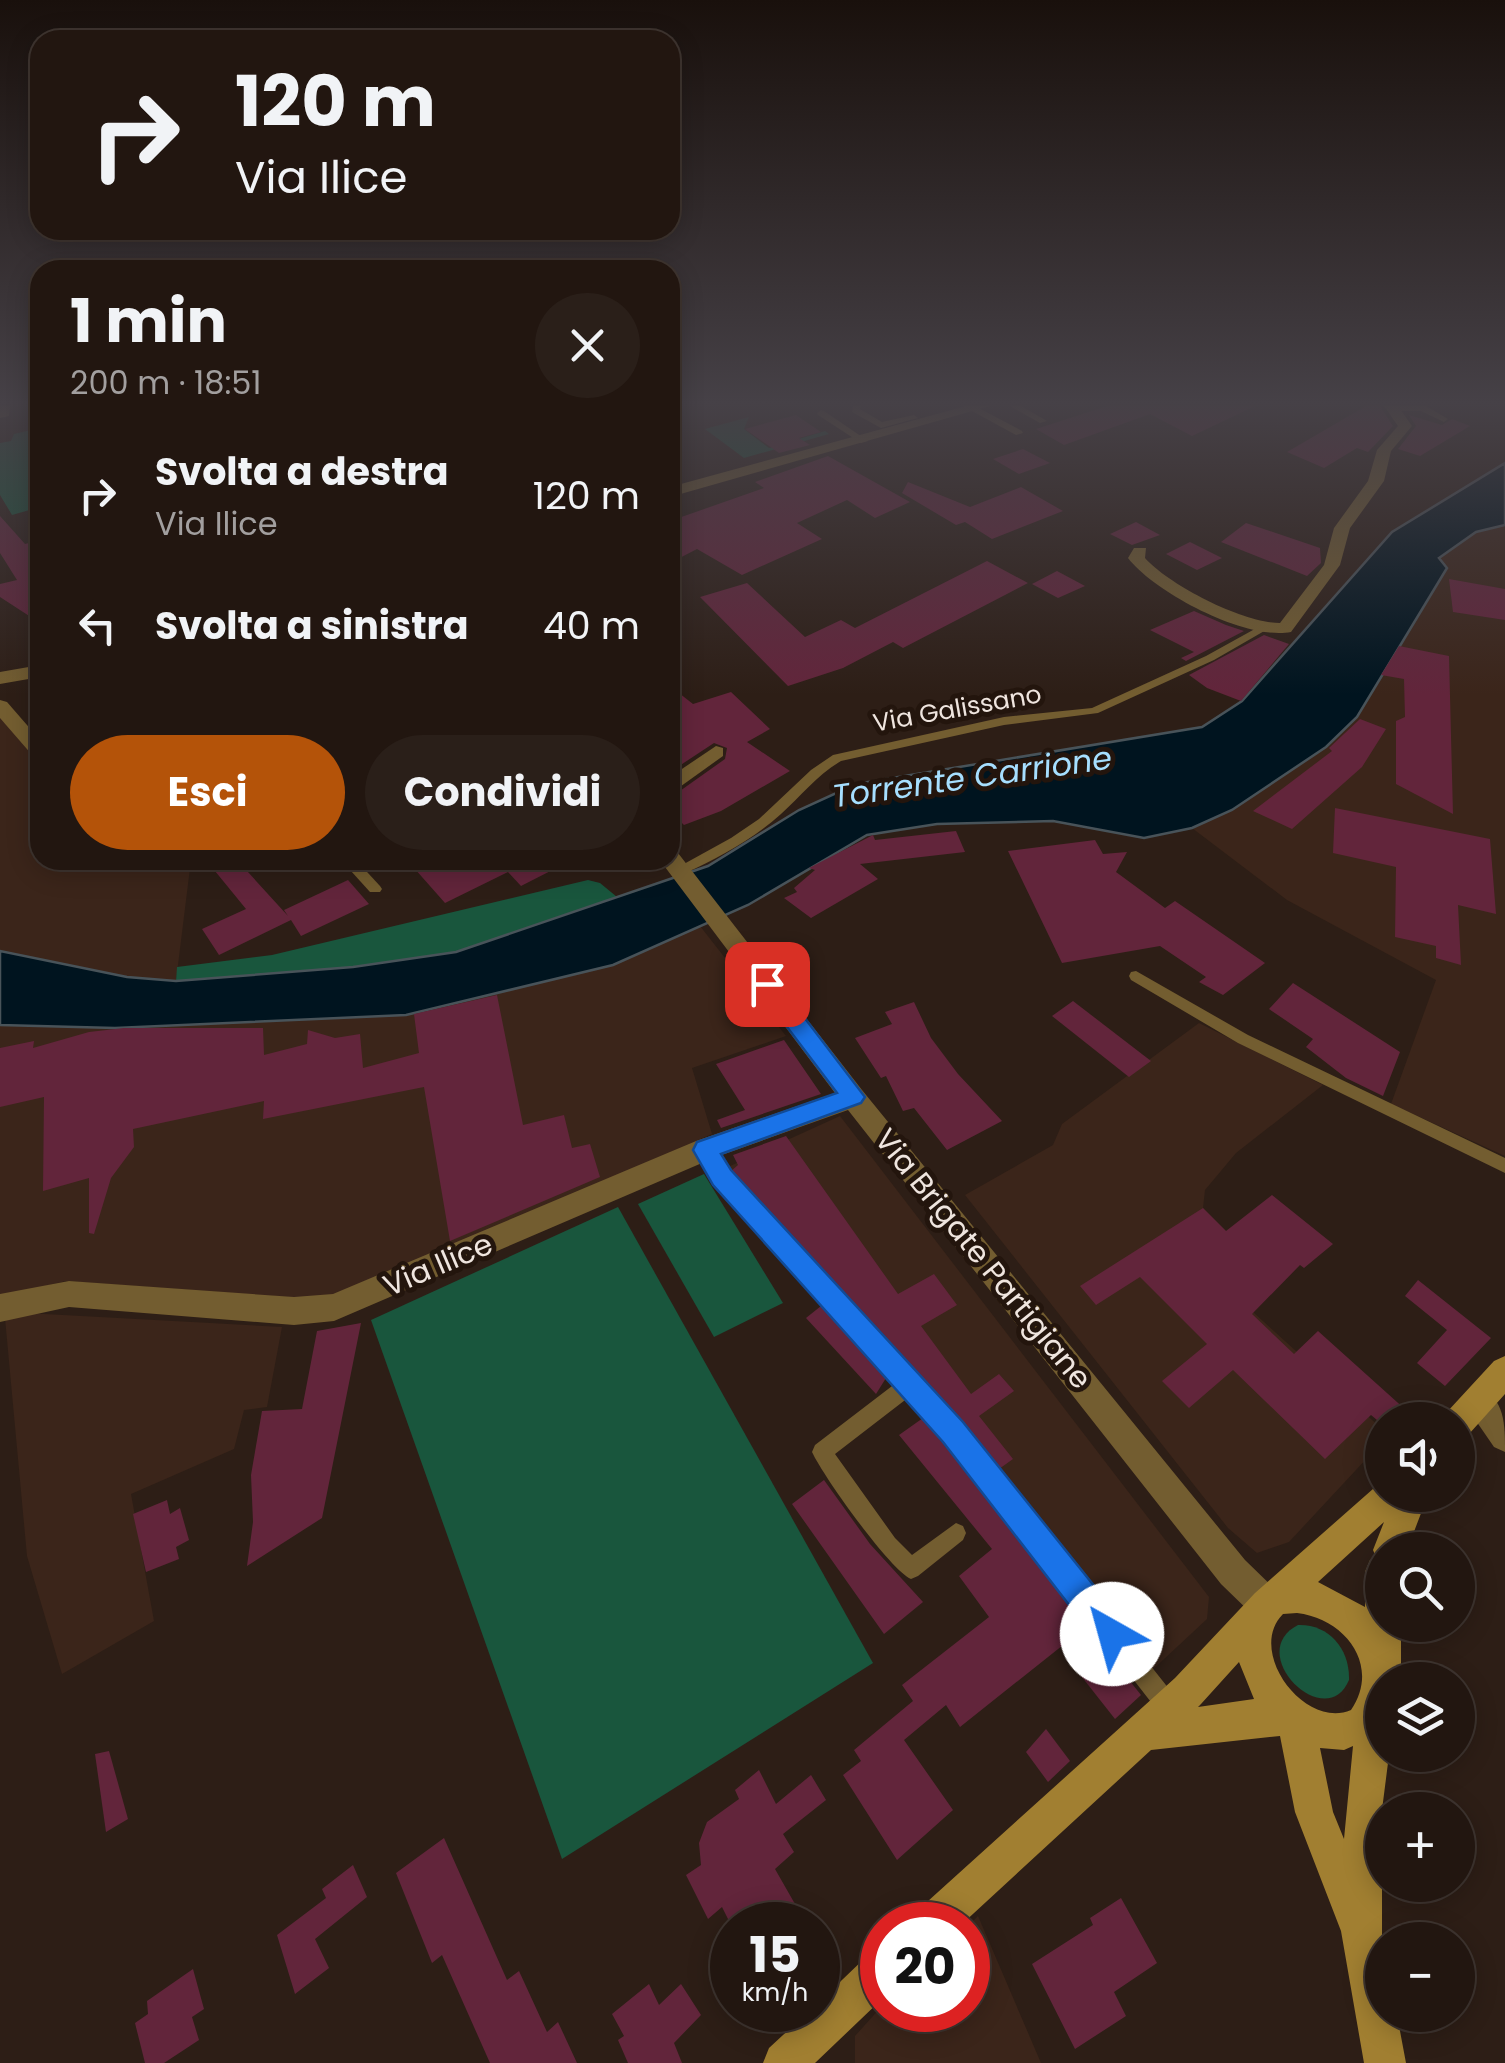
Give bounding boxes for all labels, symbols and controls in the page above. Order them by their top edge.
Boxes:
text: 120 m [235,52,436,151]
icon: right [70,70,200,200]
text: Via Ilice [235,146,407,209]
text: 1 min [70,279,227,363]
button: close [535,293,640,398]
text: 200 m · 18:51 [70,360,262,405]
text: Svolta a destra [155,445,449,498]
icon: right [70,468,125,523]
text: 120 m [533,469,640,522]
text: Via Ilice [155,501,278,546]
icon: left [70,598,125,653]
text: Svolta a sinistra [155,599,469,652]
text: 40 m [543,599,640,652]
street label: Via Galissano [870,676,1044,741]
button: Esci [70,735,345,850]
button: Condividi [365,735,640,850]
water label: Torrente Carrione [829,735,1115,818]
pin [725,942,810,1027]
icon: arrive [740,957,795,1012]
street label: Via Brigate Partigiane [865,1119,1102,1398]
street label: Via Ilice [377,1222,499,1307]
map controls [1365,1402,1475,2032]
button: sound [1365,1402,1475,1512]
button: search [1365,1532,1475,1642]
position arrow [1060,1582,1164,1686]
button: layers [1365,1662,1475,1772]
button: + [1365,1792,1475,1902]
speed limit sign: 20 [860,1902,990,2032]
text: 15 [749,1919,801,1990]
button: − [1365,1922,1475,2032]
text: km/h [742,1975,808,2010]

